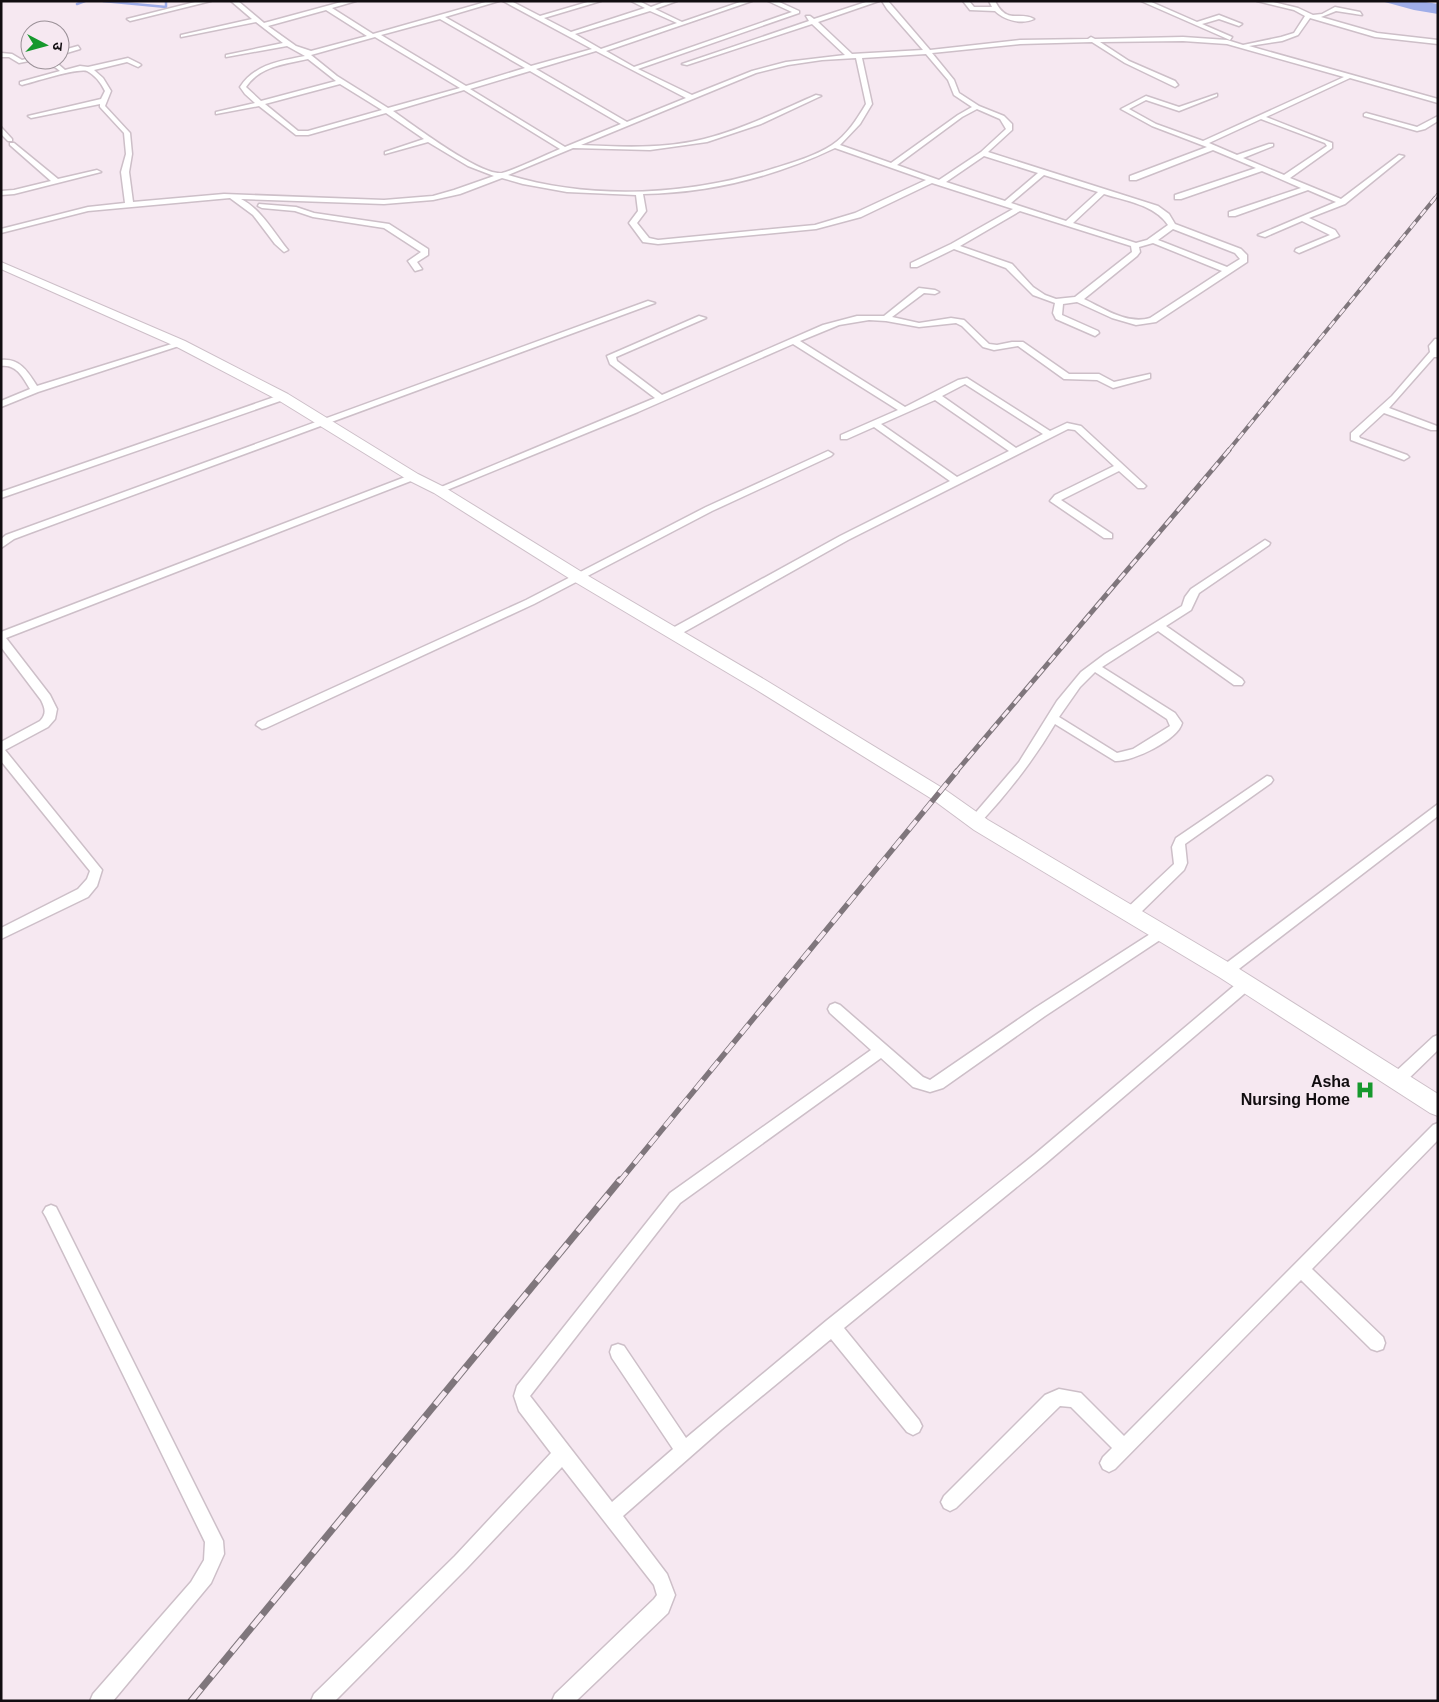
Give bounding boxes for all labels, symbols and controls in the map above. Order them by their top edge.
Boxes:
north arrow [20,20,70,70]
text: उ [49,41,66,52]
place label: Asha Nursing Home [1241,1073,1350,1108]
hospital icon: Asha Nursing Home [1354,1079,1376,1101]

